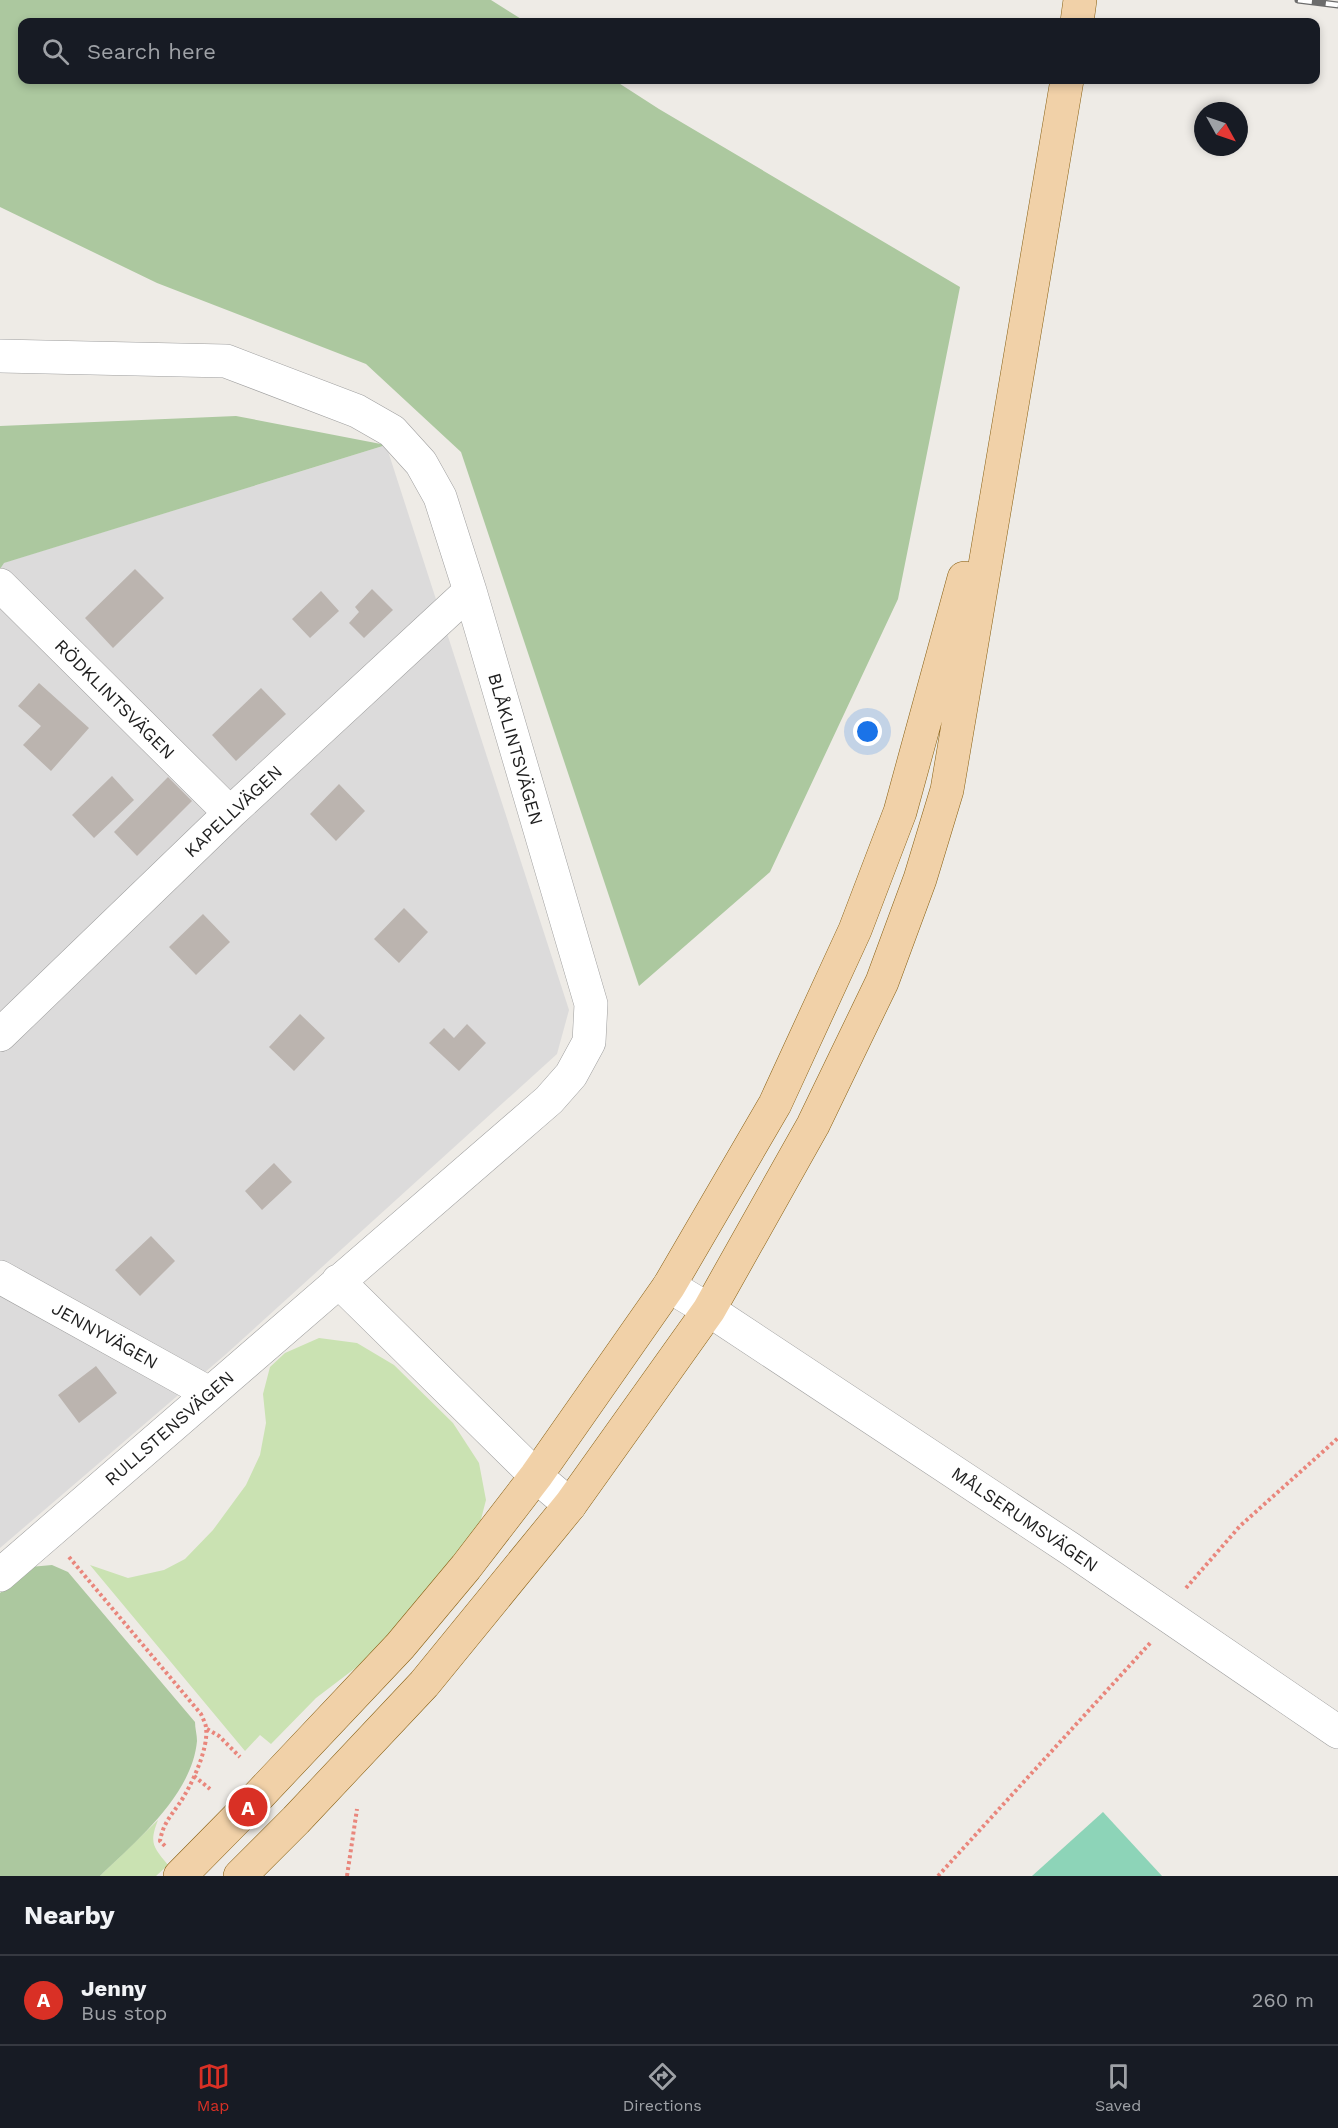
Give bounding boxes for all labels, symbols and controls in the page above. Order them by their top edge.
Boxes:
search box [18,18,1320,84]
icon: search [39,35,72,68]
text: Search here [87,39,216,64]
north arrow [1194,102,1248,156]
street label: RÖDKLINTSVÄGEN [51,635,179,763]
street label: BLÅKLINTSVÄGEN [484,671,548,827]
your location [853,717,882,746]
street label: KAPELLVÄGEN [180,760,286,862]
street label: JENNYVÄGEN [48,1297,162,1373]
street label: RULLSTENSVÄGEN [100,1366,238,1490]
street label: MÅLSERUMSVÄGEN [948,1462,1102,1576]
pin: A [228,1784,268,1830]
text: Nearby [24,1900,115,1930]
text: Jenny [81,1976,146,2001]
text: A [37,1988,50,2012]
text: 260 m [1252,1988,1314,2012]
text: Bus stop [81,2001,167,2025]
tab: Map [197,2060,230,2115]
tab: Directions [623,2060,702,2115]
tab: Saved [1095,2060,1141,2115]

